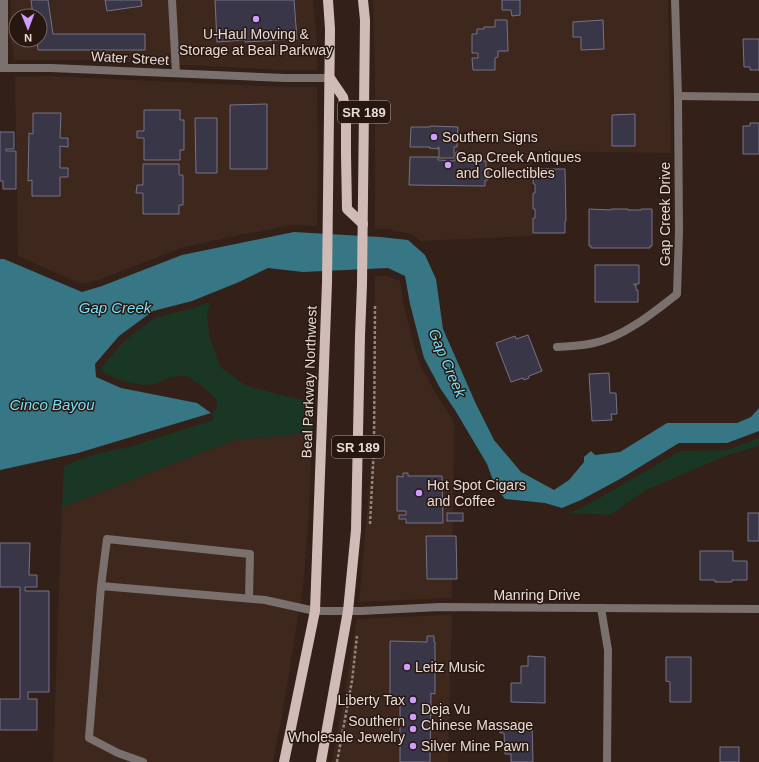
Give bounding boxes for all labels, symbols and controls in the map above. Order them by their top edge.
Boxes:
north arrow [8,8,48,48]
marker: U-Haul Moving & Storage at Beal Parkway [251,14,261,24]
place label: U-Haul Moving & Storage at Beal Parkway [179,26,333,58]
text: N [24,32,32,44]
street label: Water Street [91,48,170,68]
road number: SR 189 [338,101,390,123]
place label: Southern Signs [442,129,538,145]
marker: Southern Signs [429,132,439,142]
place label: Gap Creek Antiques and Collectibles [456,149,581,181]
marker: Gap Creek Antiques and Collectibles [443,160,453,170]
street label: Gap Creek Drive [657,162,673,266]
water label: Gap Creek [79,299,153,316]
street label: Beal Parkway Northwest [298,305,320,458]
water label: Gap Creek [425,326,470,401]
water label: Cinco Bayou [9,396,95,413]
road number: SR 189 [332,436,384,458]
place label: Hot Spot Cigars and Coffee [427,477,526,509]
marker: Hot Spot Cigars and Coffee [414,488,424,498]
street label: Manring Drive [493,587,581,603]
place label: Leitz Music [415,659,485,675]
marker: Leitz Music [402,662,412,672]
place label: Liberty Tax [338,692,405,708]
marker: Liberty Tax [408,695,418,705]
place label: Deja Vu Chinese Massage [421,701,533,733]
marker: Deja Vu Chinese Massage [408,712,418,722]
place label: Southern Wholesale Jewelry [288,713,405,745]
marker: Southern Wholesale Jewelry [408,724,418,734]
place label: Silver Mine Pawn [421,738,529,754]
marker: Silver Mine Pawn [408,741,418,751]

